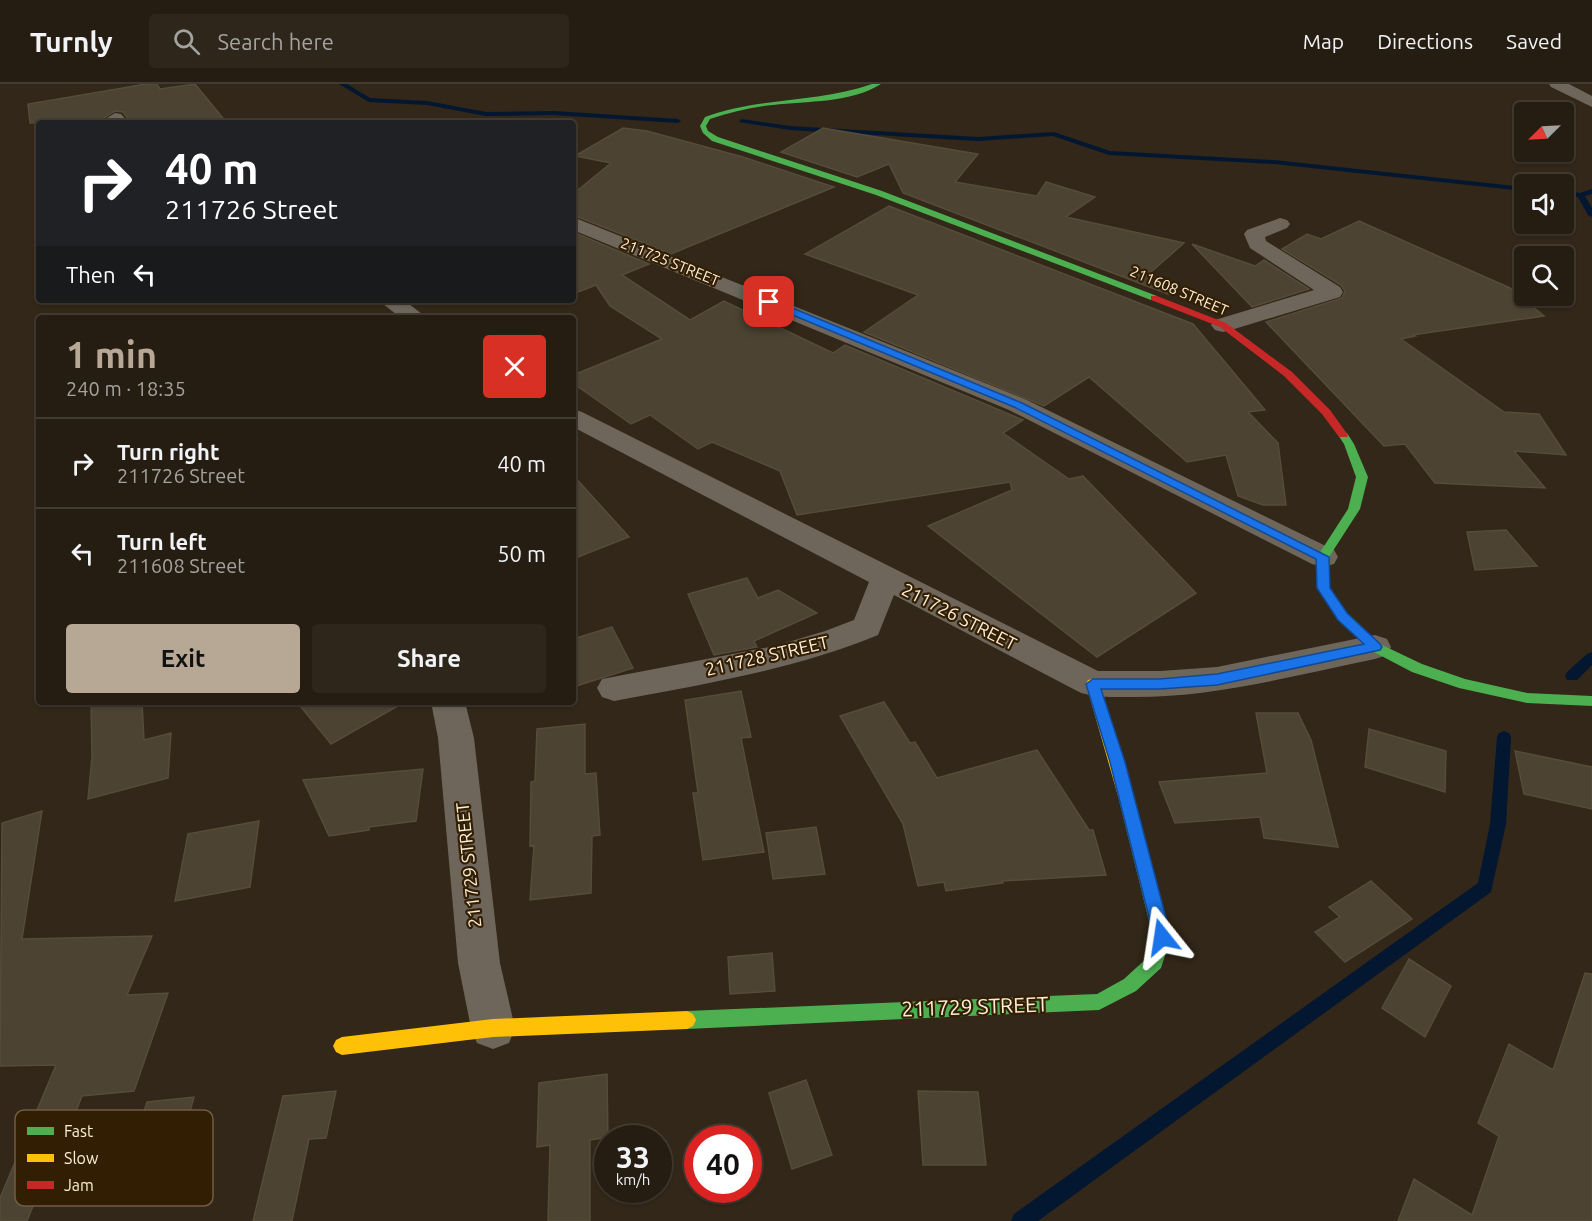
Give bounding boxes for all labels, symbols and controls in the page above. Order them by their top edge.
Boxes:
search box [149,14,569,68]
icon: search [170,25,203,58]
text: Turnly [30,26,113,57]
text: Search here [218,29,334,54]
text: Map [1303,29,1344,53]
text: Directions [1377,29,1473,53]
text: Saved [1506,29,1562,53]
north arrow [1514,102,1574,162]
map controls [1514,102,1574,306]
icon: right [66,144,144,222]
text: 40 m [165,145,259,192]
button: sound [1514,174,1574,234]
text: 211726 Street [165,194,338,224]
street label: 211725 STREET [618,234,723,289]
button: search [1514,246,1574,306]
icon: left [128,258,161,291]
text: Then [66,262,116,287]
street label: 211608 STREET [1128,262,1231,319]
pin [743,276,794,327]
icon: arrive [752,285,785,318]
text: 1 min [66,334,157,375]
button: close [483,335,546,398]
text: 240 m · 18:35 [66,377,186,400]
text: Turn right [117,439,219,464]
icon: right [66,447,99,480]
text: 40 m [497,451,546,476]
text: 211726 Street [117,464,245,487]
text: Turn left [117,529,207,554]
icon: left [66,537,99,570]
text: 50 m [497,541,546,566]
text: 211608 Street [117,554,245,577]
street label: 211726 STREET [899,579,1020,654]
button: Exit [66,624,300,693]
button: Share [312,624,546,693]
street label: 211728 STREET [703,631,830,679]
street label: 211729 STREET [451,801,485,929]
position arrow [1130,905,1194,969]
street label: 211729 STREET [901,991,1049,1021]
legend [15,1110,213,1206]
text: Fast [64,1122,94,1140]
speed limit sign: 40 [684,1125,762,1203]
text: 33 [616,1140,650,1174]
text: Slow [64,1149,99,1167]
text: km/h [616,1171,650,1188]
text: Jam [64,1176,94,1194]

